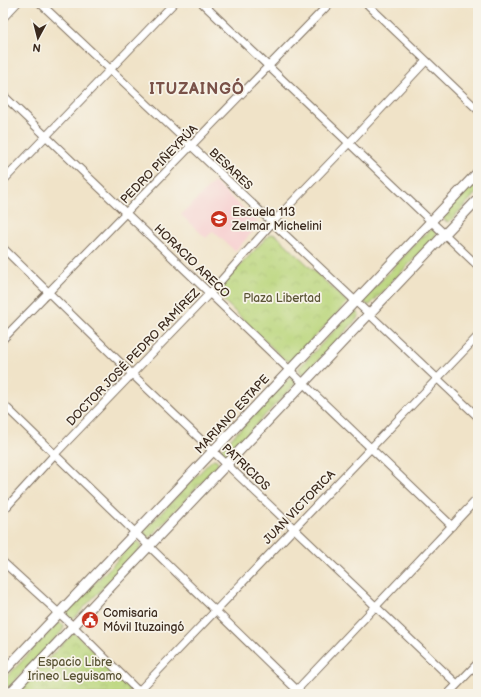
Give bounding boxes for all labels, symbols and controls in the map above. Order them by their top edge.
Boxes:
north arrow [18,18,58,58]
text: N [32,40,42,54]
district label: ITUZAINGÓ [149,77,245,99]
street label: PEDRO PIÑEYRÚA [116,120,202,207]
street label: BESARES [206,145,256,193]
place label: Escuela 113 Zelmar Michelini [231,205,322,234]
school or university icon: Escuela 113 Zelmar Michelini [209,209,229,229]
street label: HORACIO ARECO [151,221,233,301]
street label: DOCTOR JOSÉ PEDRO RAMÍREZ [62,284,204,429]
park label: Plaza Libertad [243,291,321,306]
street label: MARIANO ESTAPE [192,372,273,457]
street label: PATRICIOS [219,441,273,494]
street label: JUAN VICTORICA [260,467,339,548]
place label: Comisaria Móvil Ituzaingó [103,606,185,635]
public building icon: Comisaria Móvil Ituzaingó [80,610,100,630]
park label: Espacio Libre Irineo Leguisamo [28,655,122,684]

